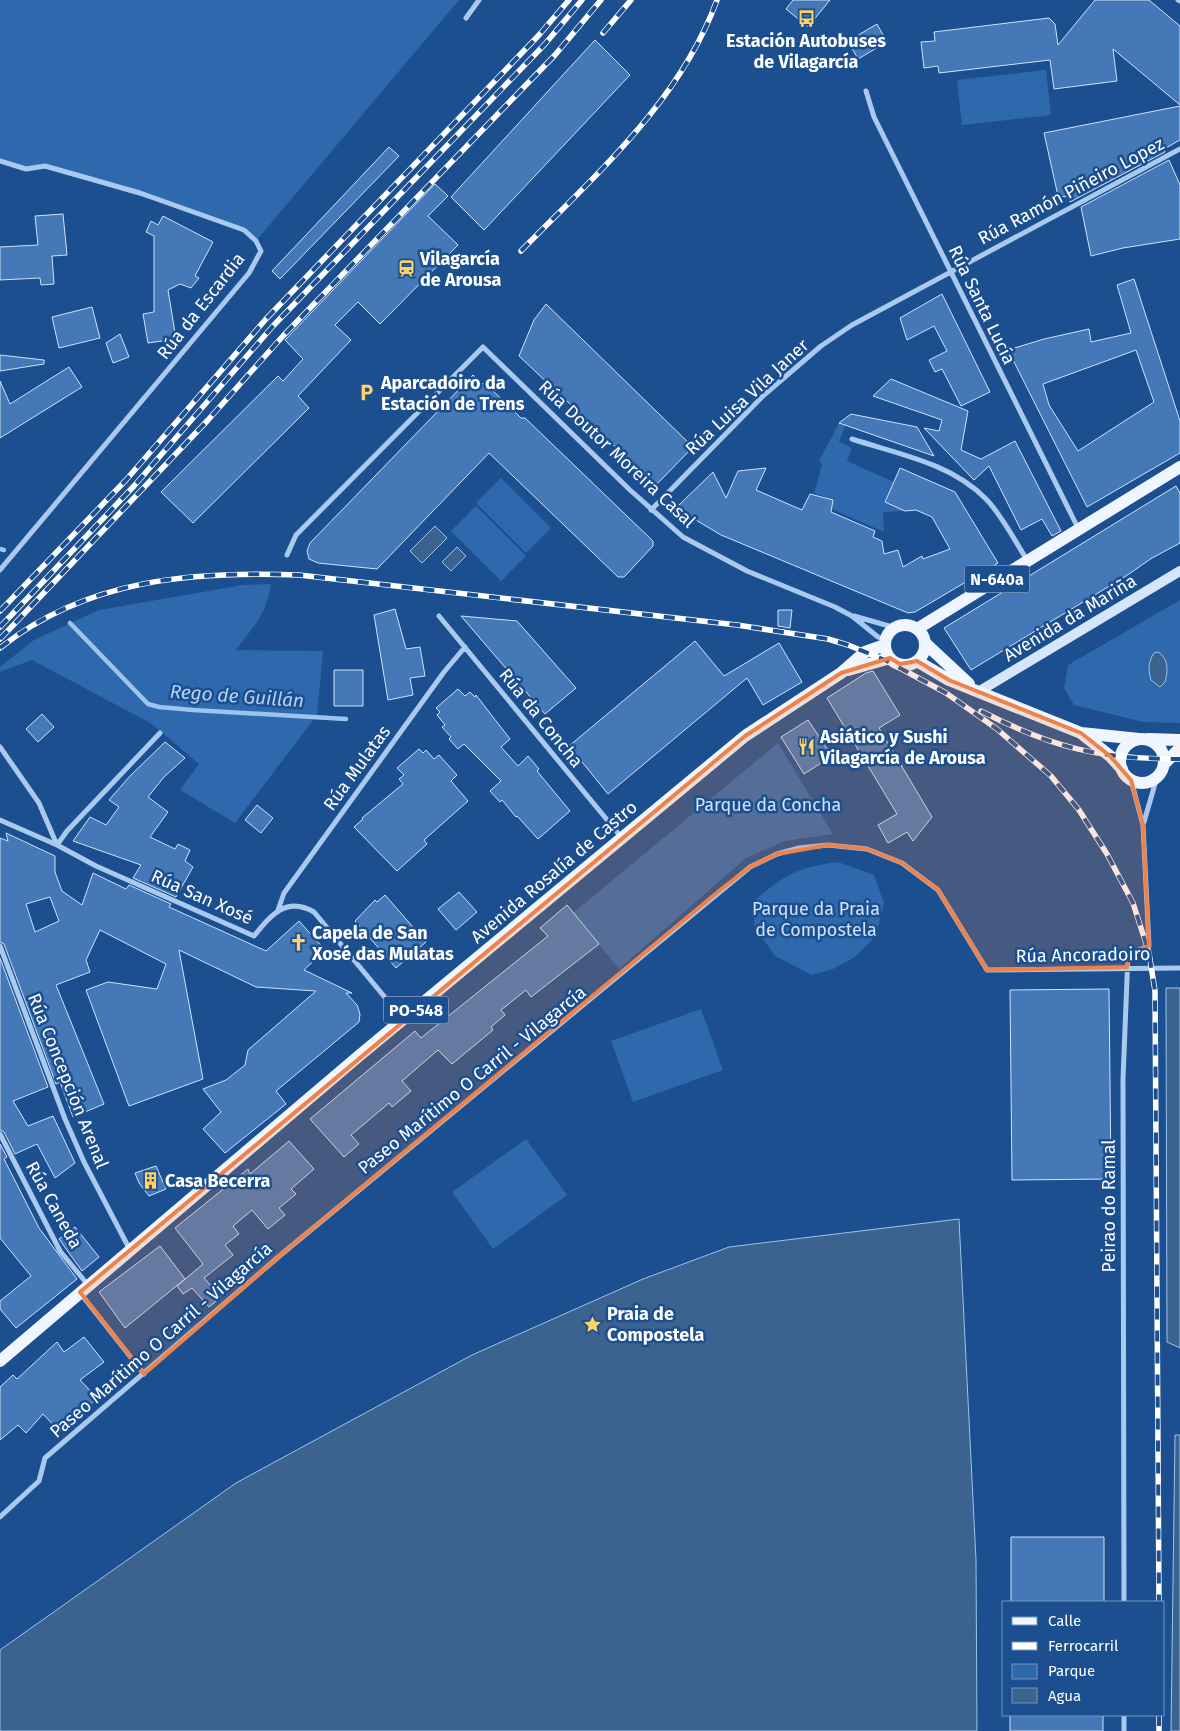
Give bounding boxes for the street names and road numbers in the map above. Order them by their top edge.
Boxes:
street label: Rúa Ramón Piñeiro Lopez [974,132,1168,249]
street label: Rúa Santa Lucía [944,242,1020,368]
street label: Rúa da Escardia [152,248,250,364]
street label: Rúa Luisa Vila Janer [681,334,813,460]
street label: Rúa Doutor Moreira Casal [534,376,700,532]
road number: N-640a [964,566,1030,592]
street label: Avenida da Mariña [999,570,1141,666]
street label: Rúa da Concha [494,664,588,772]
street label: Rúa Mulatas [319,721,395,815]
street label: Avenida Rosalía de Castro [466,796,642,948]
street label: Rúa San Xosé [148,865,256,929]
street label: Rúa Ancoradoiro [1015,943,1151,967]
street label: Paseo Marítimo O Carril - Vilagarcía [353,981,591,1179]
street label: Rúa Concepción Arenal [23,990,113,1172]
road number: PO-548 [384,996,448,1024]
street label: Peirao do Ramal [1098,1139,1120,1273]
street label: Rúa Caneda [21,1157,87,1253]
street label: Paseo Marítimo O Carril - Vilagarcía [45,1237,277,1443]

